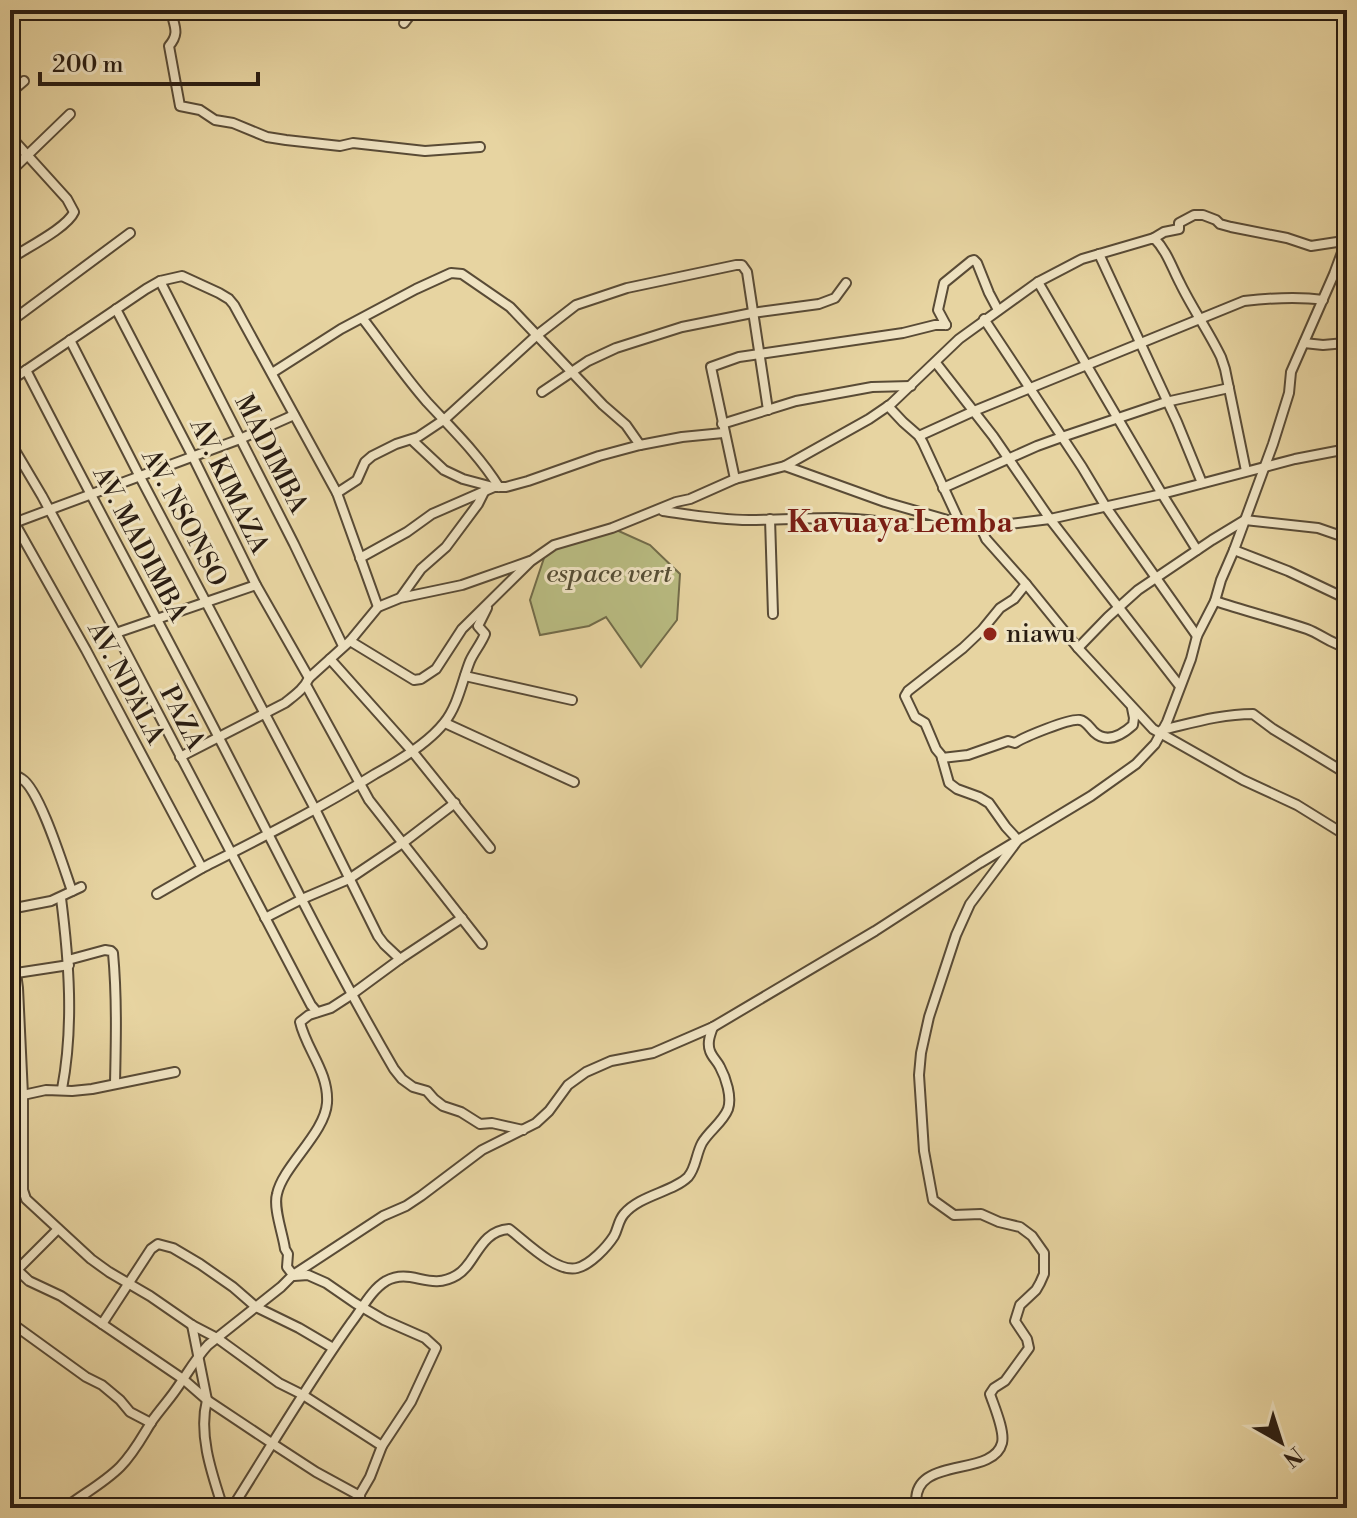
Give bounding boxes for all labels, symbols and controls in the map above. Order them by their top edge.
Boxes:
scale bar [40,36,258,86]
text: 200 m [52,50,123,80]
street label: MADIMBA [227,389,315,520]
street label: AV. KIMAZA [182,412,276,560]
street label: AV. NSONSO [134,443,234,592]
street label: AV. MADIMBA [85,460,195,628]
district label: Kavuaya Lemba [787,504,1013,542]
park label: espace vert [546,558,672,590]
street label: AV. NDALA [80,615,172,751]
place label: niawu [1006,618,1076,650]
marker: niawu [981,625,999,643]
street label: PAZA [152,680,212,757]
north arrow [1241,1402,1321,1482]
text: N [1277,1440,1308,1473]

